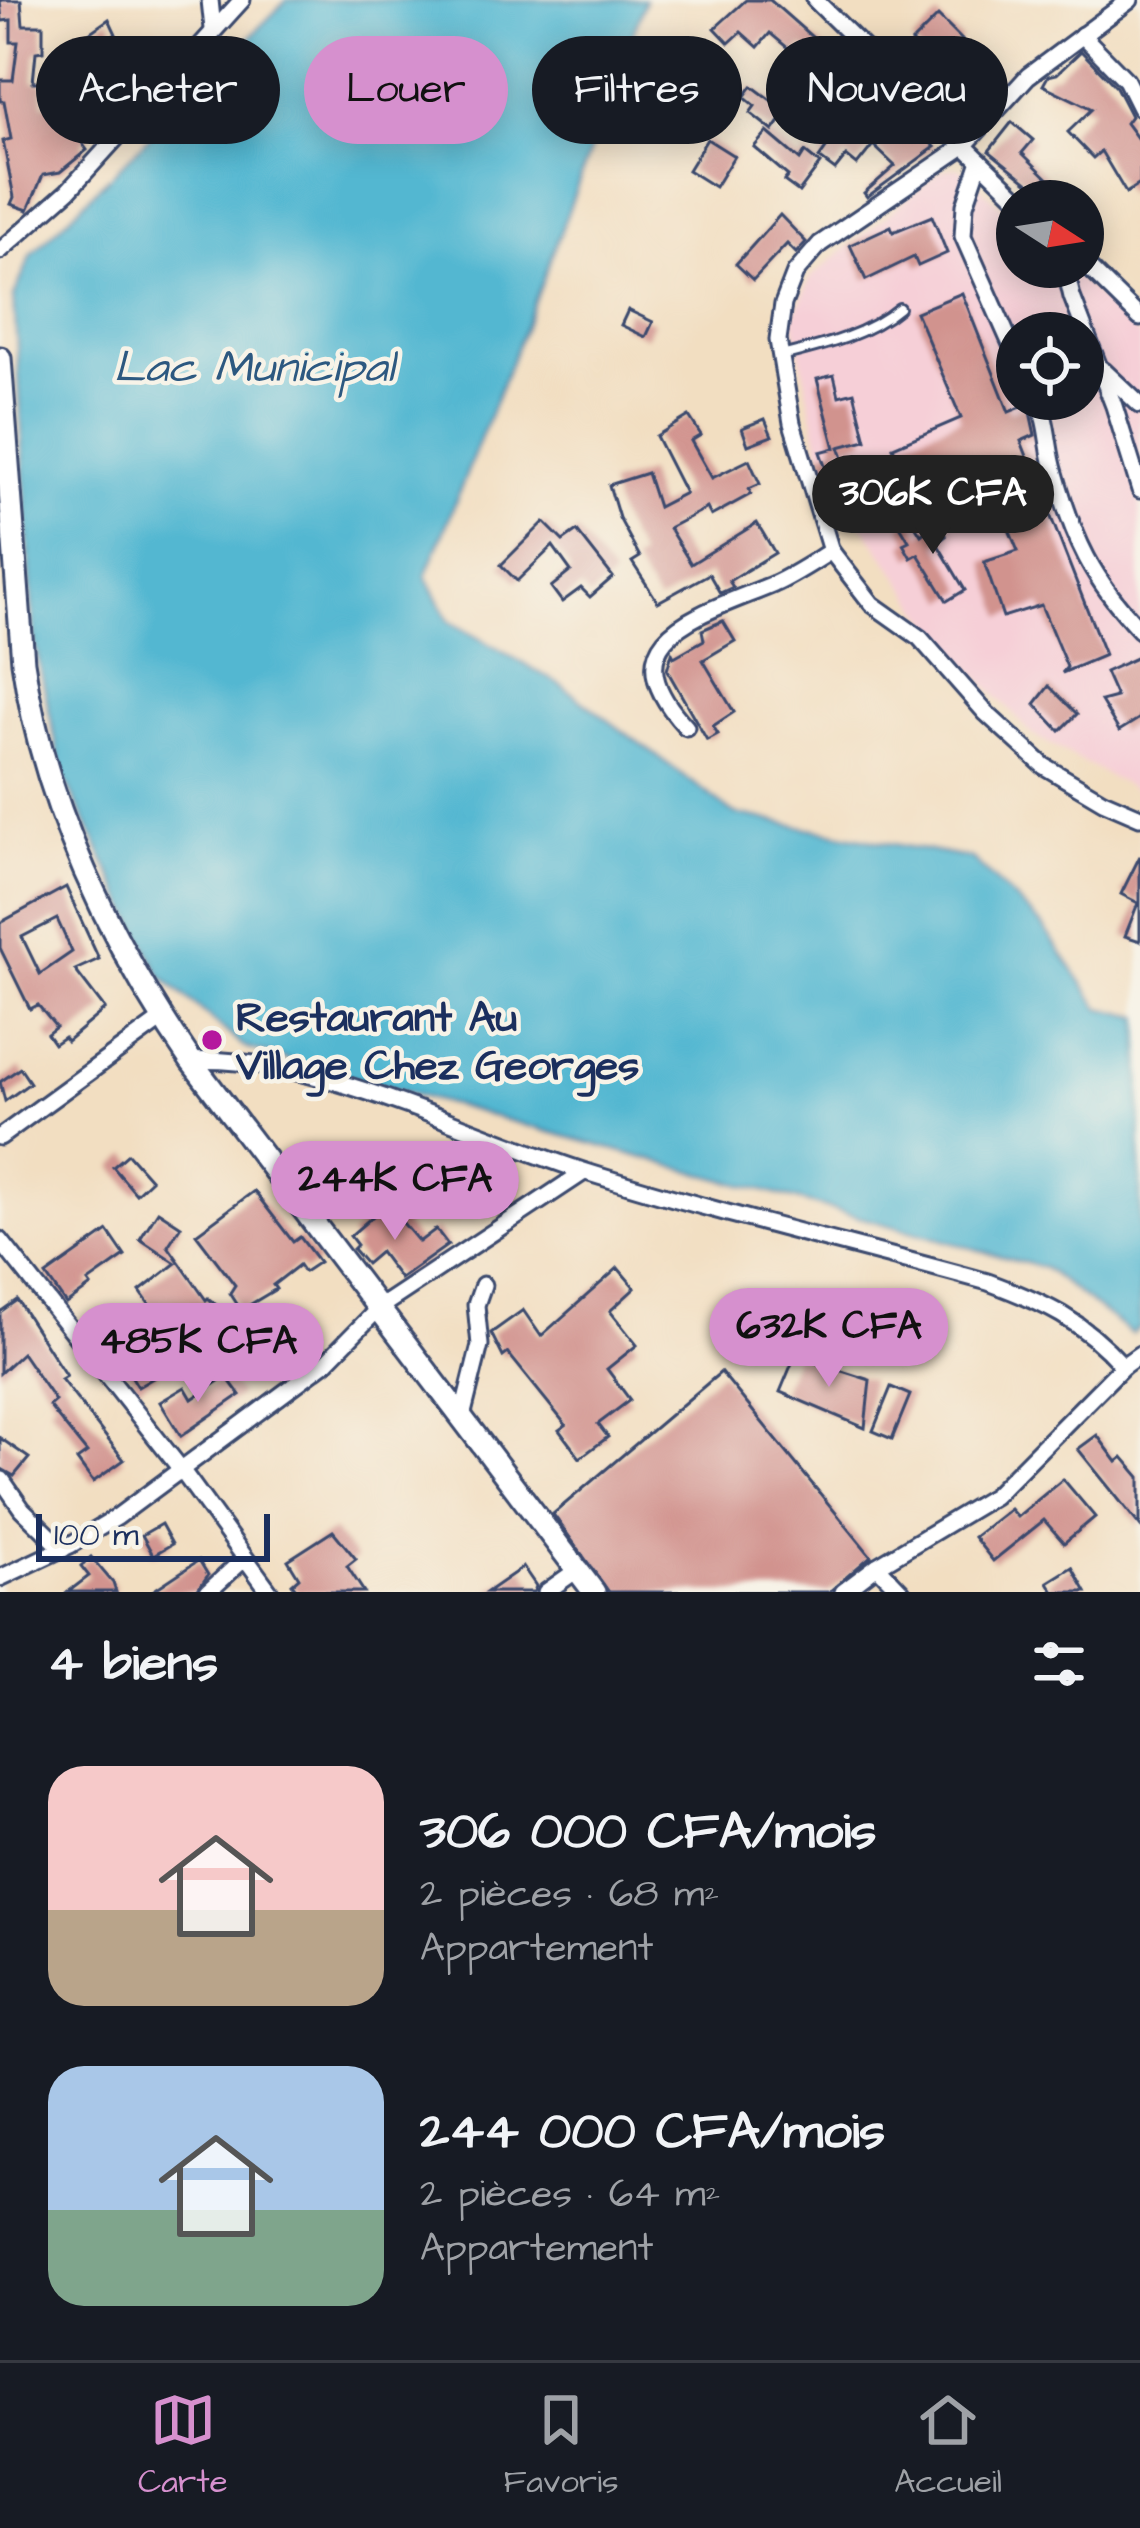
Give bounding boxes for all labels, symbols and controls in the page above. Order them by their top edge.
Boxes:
chip: Acheter [36,36,280,144]
chip: Louer [304,36,508,144]
chip: Filtres [532,36,742,144]
chip: Nouveau [766,36,1008,144]
north arrow [996,180,1104,288]
map controls [996,180,1104,420]
button: locate [996,312,1104,420]
water label: Lac Municipal [114,337,399,399]
pin: 306K CFA [809,455,1057,557]
text: 306K CFA [839,467,1027,521]
place label: Restaurant Au Village Chez Georges [235,990,639,1097]
marker: Restaurant Au Village Chez Georges [199,1027,225,1053]
pin: 244K CFA [271,1141,519,1243]
text: 244K CFA [298,1153,492,1207]
pin: 632K CFA [705,1288,953,1390]
text: 632K CFA [736,1300,922,1354]
pin: 485K CFA [74,1303,322,1405]
text: 485K CFA [99,1315,297,1369]
scale bar [36,1508,270,1561]
text: 100 m [54,1512,139,1558]
text: 4 biens [48,1629,218,1700]
icon: filters [1026,1631,1092,1697]
text: 306 000 CFA/mois [420,1797,876,1868]
icon: home [144,1814,288,1958]
text: 2 pièces · 68 m² [420,1868,719,1922]
text: Appartement [420,1922,653,1976]
text: 244 000 CFA/mois [420,2097,885,2168]
icon: home [144,2114,288,2258]
text: 2 pièces · 64 m² [420,2168,720,2222]
text: Appartement [420,2222,653,2276]
tab: Carte [138,2387,228,2505]
tab: Favoris [503,2387,618,2505]
tab: Accueil [894,2387,1002,2505]

